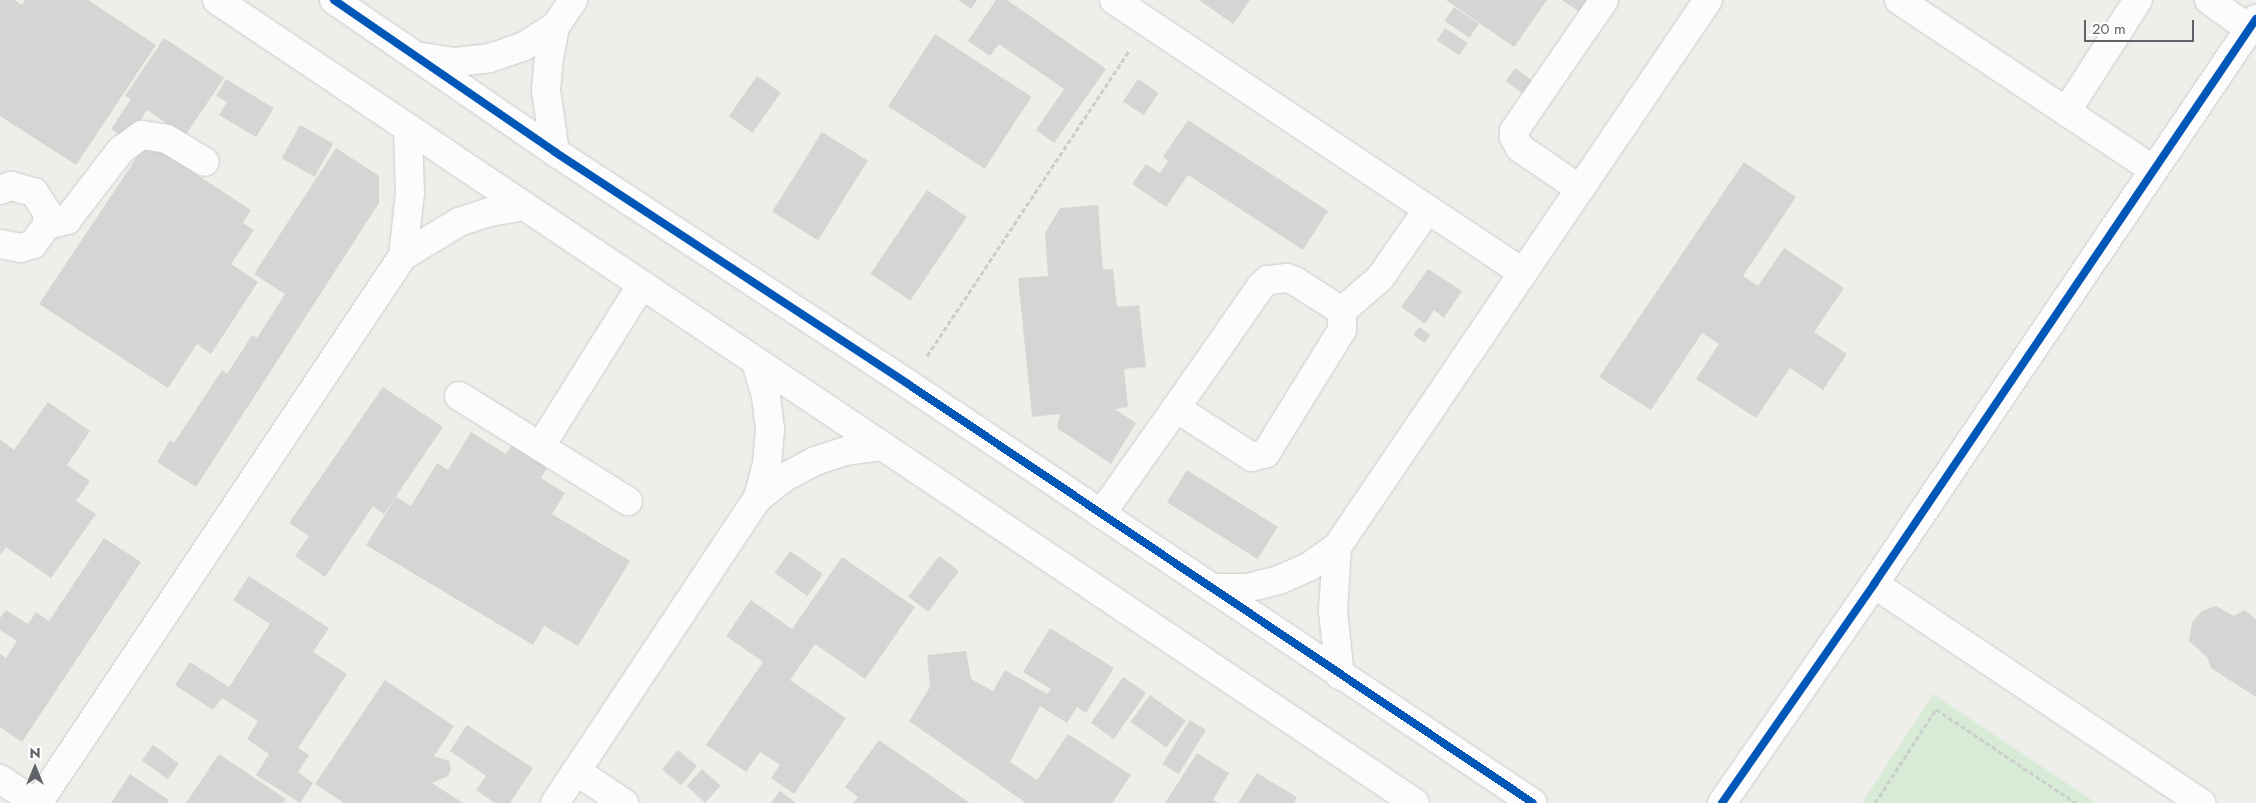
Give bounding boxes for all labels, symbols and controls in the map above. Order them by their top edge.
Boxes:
scale bar [2086,10,2196,42]
text: 20 m [2092,18,2126,40]
north arrow [10,743,60,793]
text: N [29,743,41,763]

